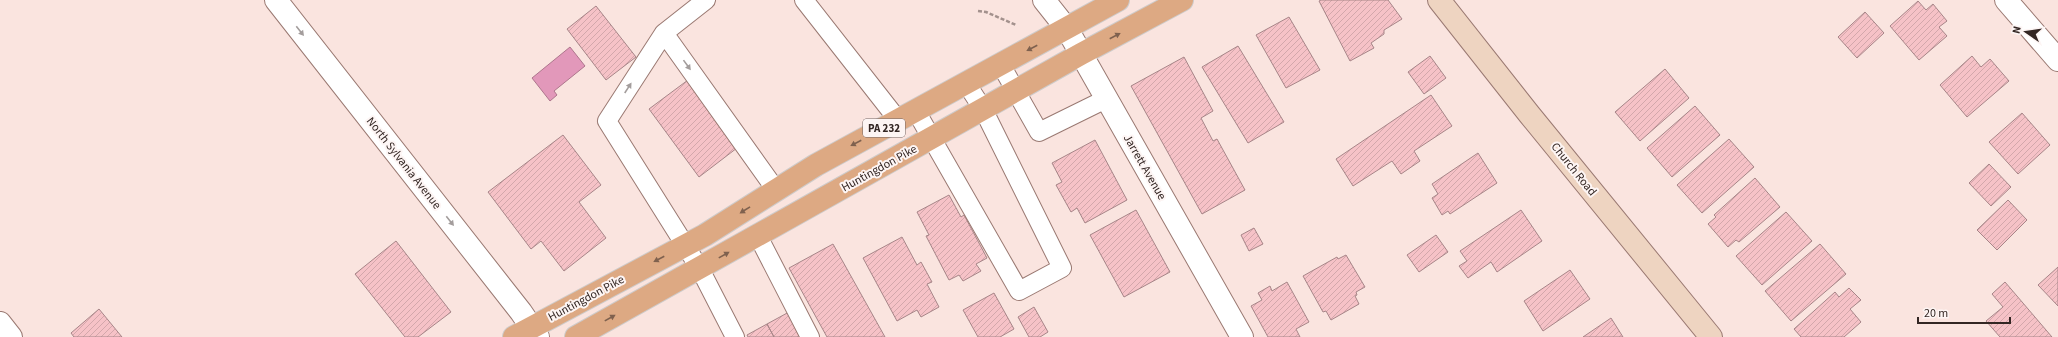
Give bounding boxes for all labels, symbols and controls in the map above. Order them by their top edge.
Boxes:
north arrow [2006,12,2046,52]
one-way arrow [296,25,305,36]
text: N [2009,25,2025,35]
one-way arrow [1109,33,1121,39]
one-way arrow [1027,45,1038,51]
one-way arrow [683,60,691,70]
one-way arrow [625,82,632,94]
street label: North Sylvania Avenue [362,114,445,213]
road number: PA 232 [863,119,905,137]
street label: Jarrett Avenue [1119,131,1170,203]
street label: Church Road [1547,139,1600,200]
one-way arrow [851,140,862,146]
street label: Huntingdon Pike [838,141,920,196]
one-way arrow [739,206,751,213]
one-way arrow [445,216,454,227]
one-way arrow [718,252,730,259]
one-way arrow [653,256,664,263]
street label: Huntingdon Pike [545,271,627,326]
scale bar [1918,299,2010,325]
text: 20 m [1924,305,1948,322]
one-way arrow [604,315,616,321]

